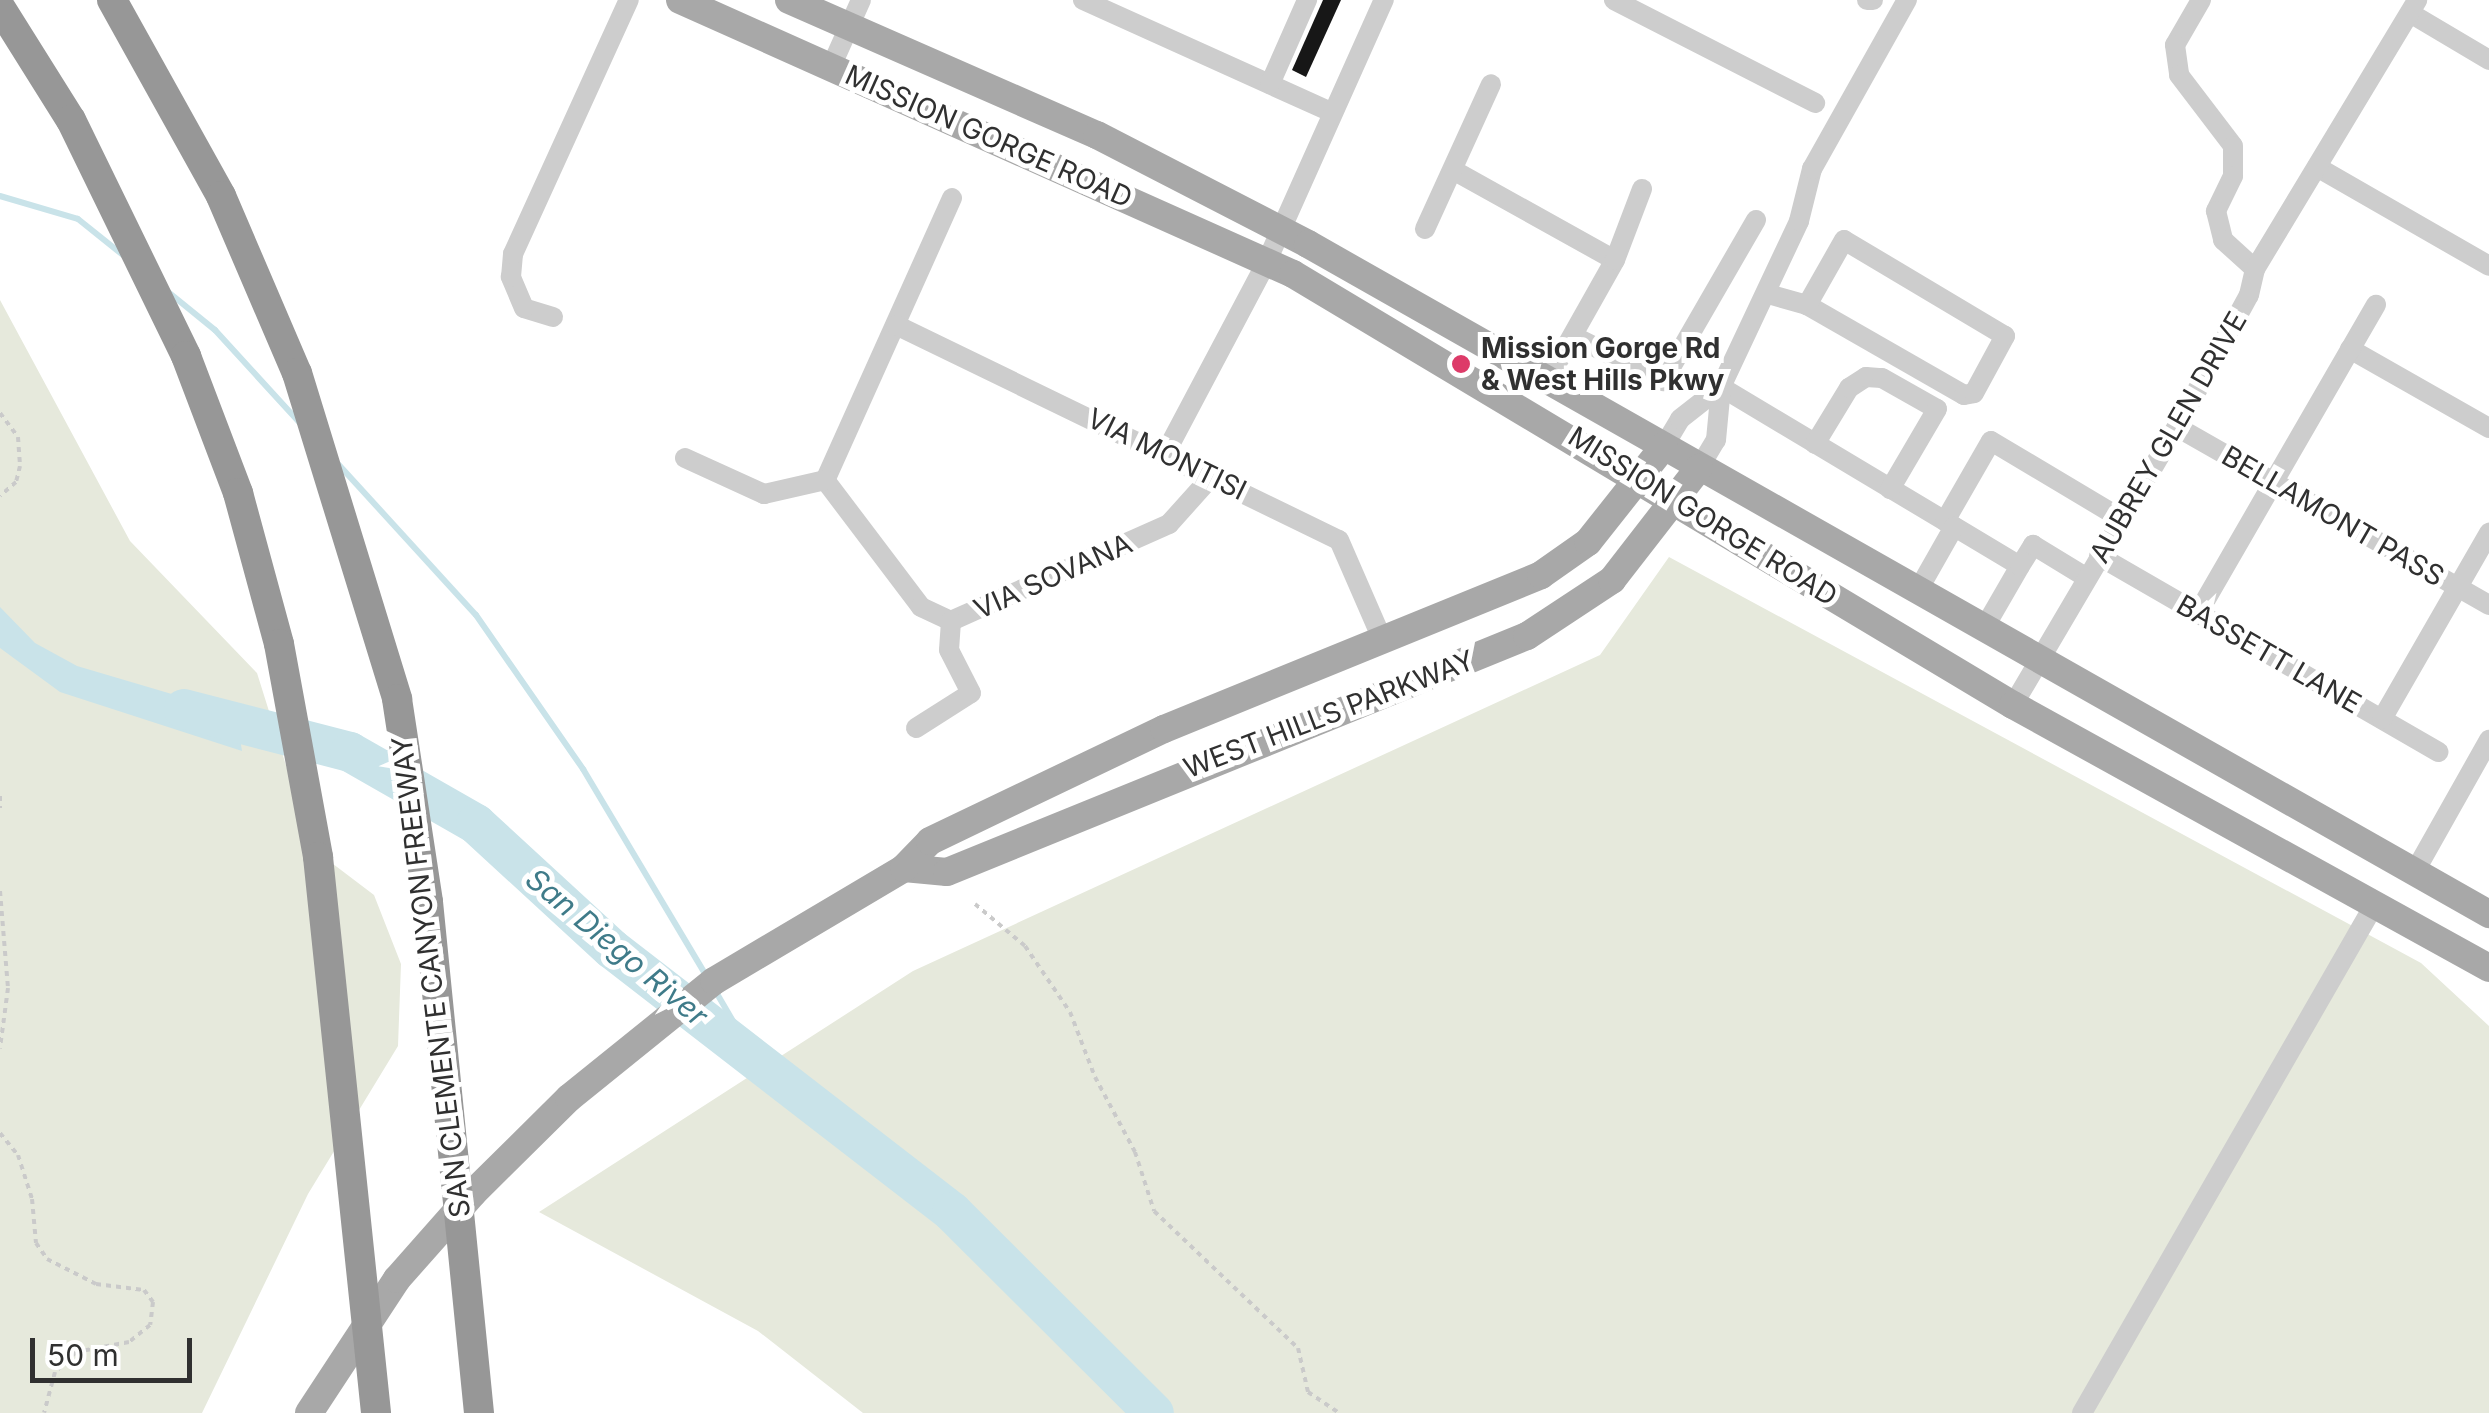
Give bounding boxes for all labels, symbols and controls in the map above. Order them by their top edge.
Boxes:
street label: MISSION GORGE ROAD [840,57,1138,215]
street label: AUBREY GLEN DRIVE [2082,306,2254,568]
place label: Mission Gorge Rd & West Hills Pkwy [1481,331,1724,397]
marker: Mission Gorge Rd & West Hills Pkwy [1450,353,1472,375]
street label: VIA MONTISI [1082,401,1252,507]
street label: MISSION GORGE ROAD [1562,419,1844,613]
street label: BELLAMONT PASS [2216,439,2450,593]
street label: VIA SOVANA [969,526,1137,626]
street label: BASSETT LANE [2171,588,2367,720]
street label: WEST HILLS PARKWAY [1179,643,1479,785]
street label: SAN CLEMENTE CANYON FREEWAY [385,734,477,1220]
water label: San Diego River [519,860,715,1034]
scale bar [35,1318,198,1380]
text: 50 m [47,1337,119,1373]

